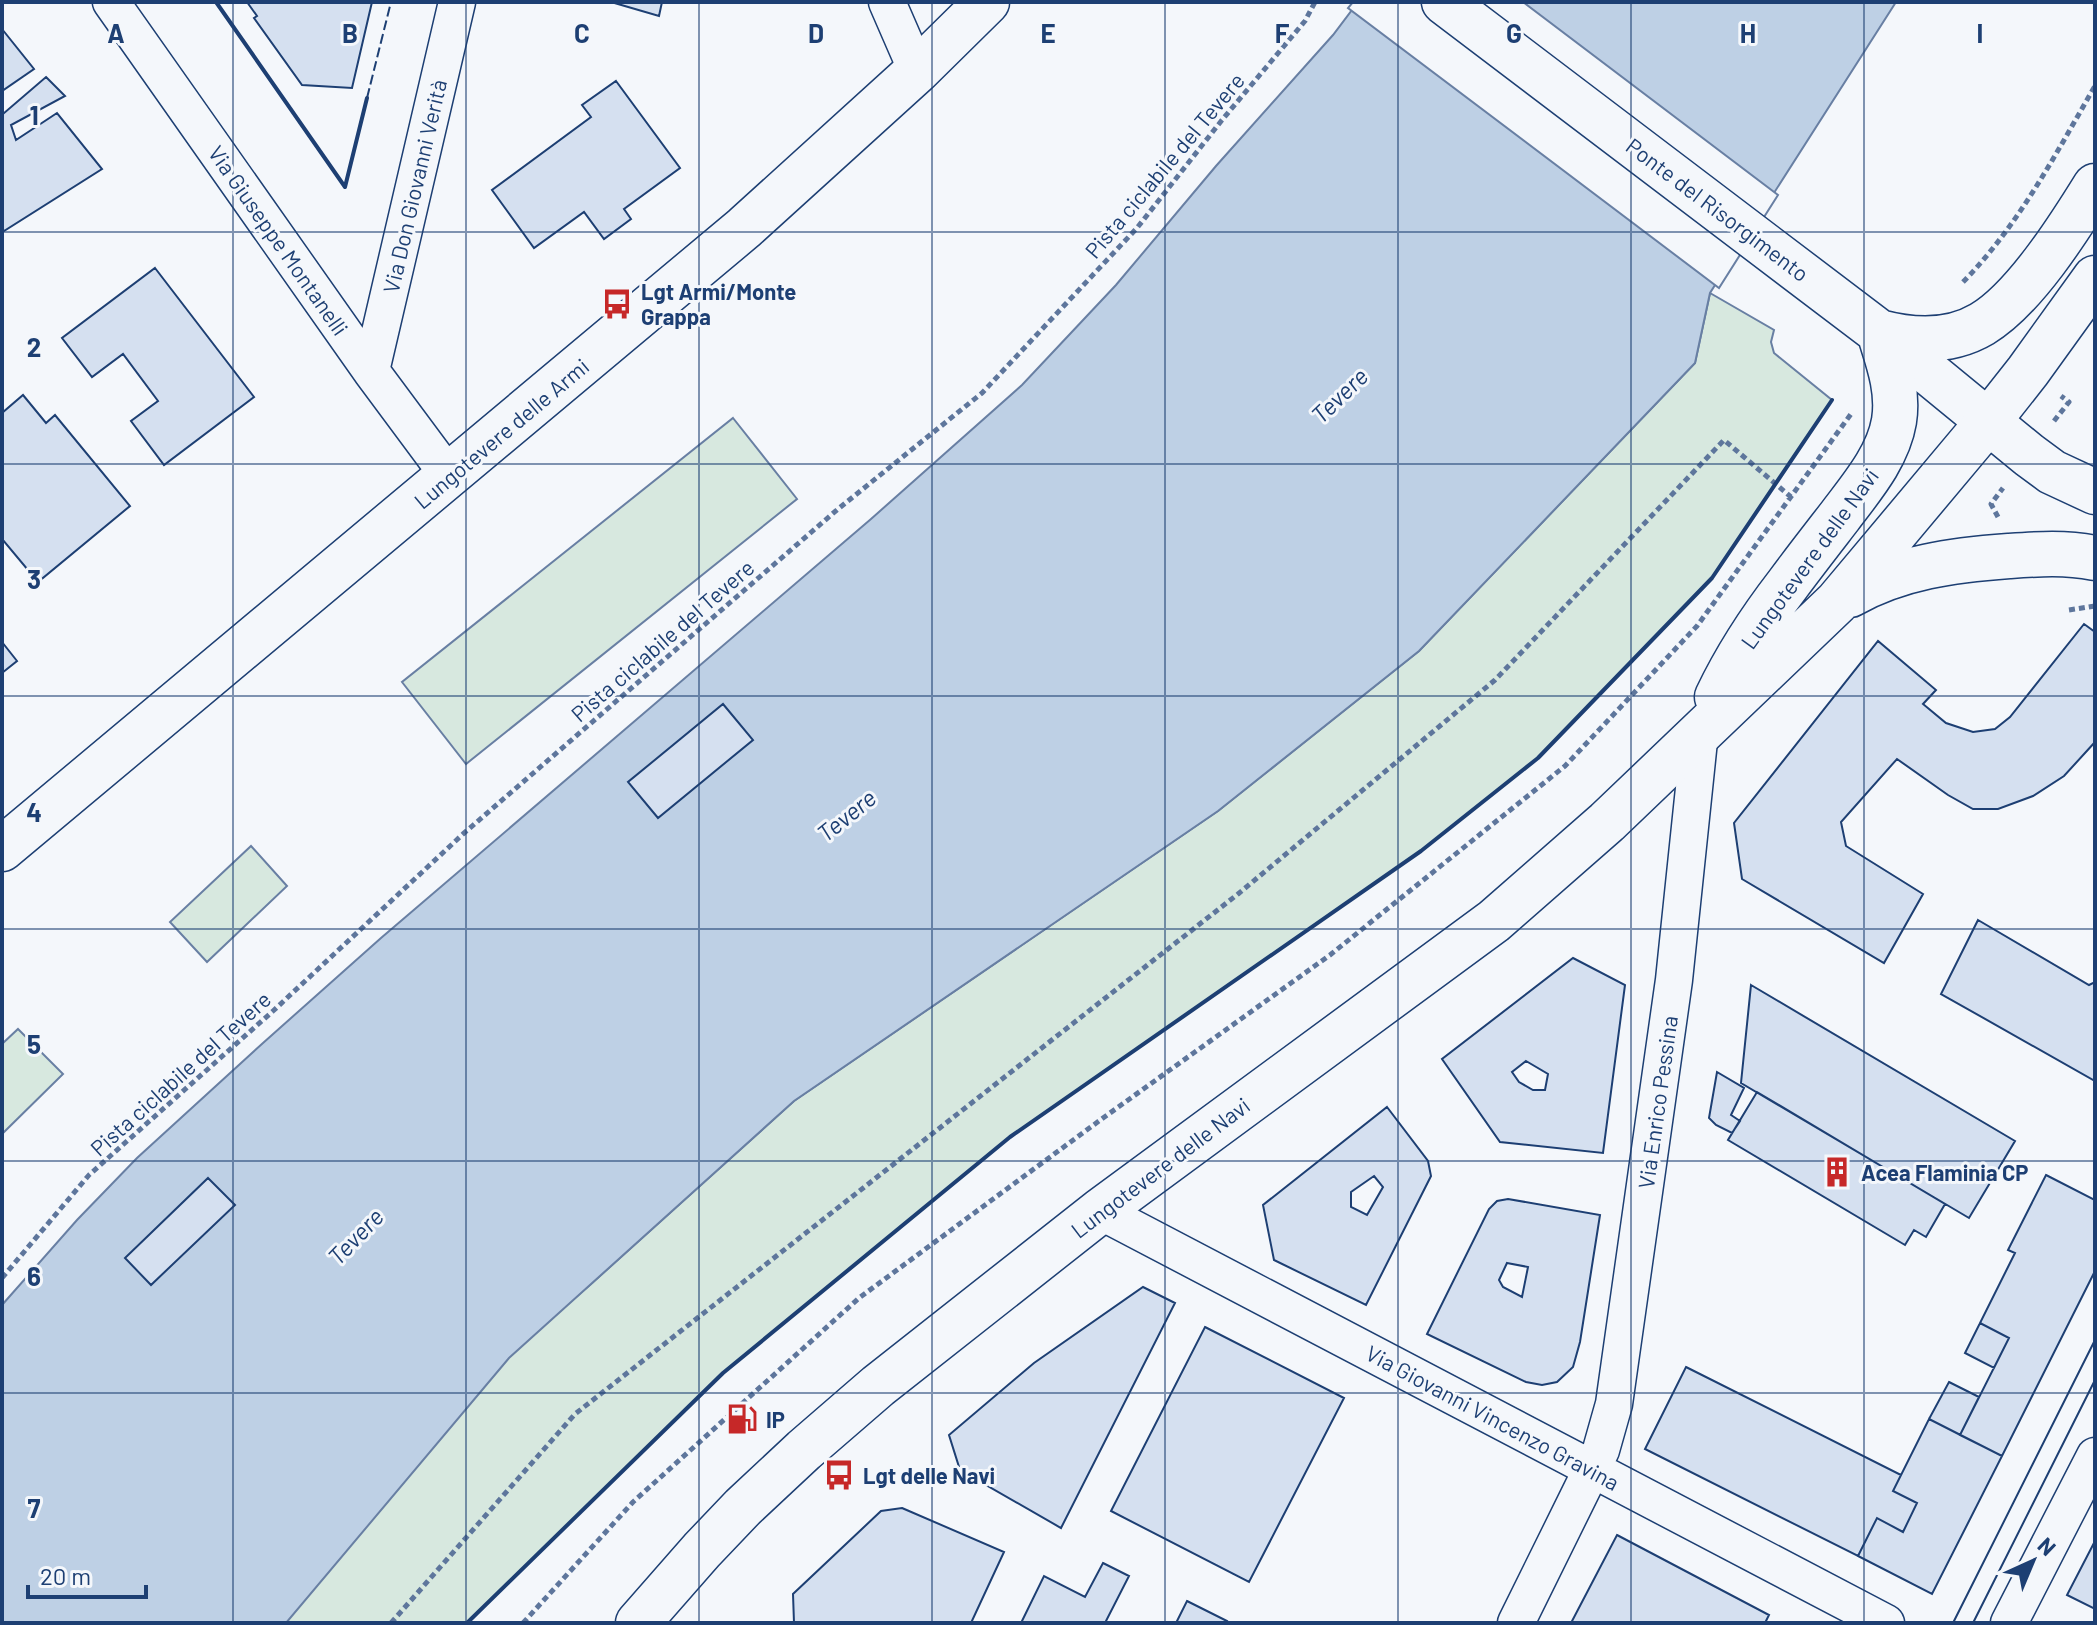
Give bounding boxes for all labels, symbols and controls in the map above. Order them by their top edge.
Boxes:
text: A [107,17,125,48]
text: B [342,17,358,48]
text: C [574,17,590,48]
text: D [808,17,824,48]
text: E [1040,17,1056,48]
text: F [1275,17,1290,48]
text: G [1506,17,1522,48]
text: H [1740,17,1756,48]
text: I [1977,17,1983,48]
street label: Pista ciclabile del Tevere [1079,67,1249,263]
street label: Via Don Giovanni Verità [377,77,451,295]
text: 1 [29,99,39,130]
street label: Ponte del Risorgimento [1622,132,1814,286]
street label: Via Giuseppe Montanelli [204,140,354,340]
place label: Lgt Armi/Monte Grappa [641,278,796,329]
bus stop icon: Lgt Armi/Monte Grappa [600,287,634,321]
text: 2 [27,331,41,362]
street label: Lungotevere delle Armi [408,352,594,514]
water label: Tevere [1305,361,1373,429]
street label: Lungotevere delle Navi [1735,463,1883,653]
street label: Pista ciclabile del Tevere [565,554,759,726]
text: 3 [27,563,41,594]
water label: Tevere [811,782,881,848]
text: 4 [26,796,42,827]
street label: Pista ciclabile del Tevere [85,985,275,1161]
street label: Via Enrico Pessina [1632,1014,1682,1190]
text: 5 [27,1028,41,1059]
street label: Lungotevere delle Navi [1066,1091,1254,1243]
building icon: Acea Flaminia CP [1820,1155,1854,1189]
place label: Acea Flaminia CP [1861,1159,2028,1185]
water label: Tevere [321,1202,389,1270]
text: 6 [27,1260,41,1291]
street label: Via Giovanni Vincenzo Gravina [1362,1339,1624,1495]
fuel station icon: IP [725,1402,759,1436]
place label: IP [766,1406,785,1432]
bus stop icon: Lgt delle Navi [822,1458,856,1492]
place label: Lgt delle Navi [863,1462,995,1488]
text: 7 [28,1492,41,1523]
north arrow [1993,1521,2073,1601]
text: N [2033,1531,2062,1560]
scale bar [28,1549,146,1599]
text: 20 m [40,1561,91,1590]

